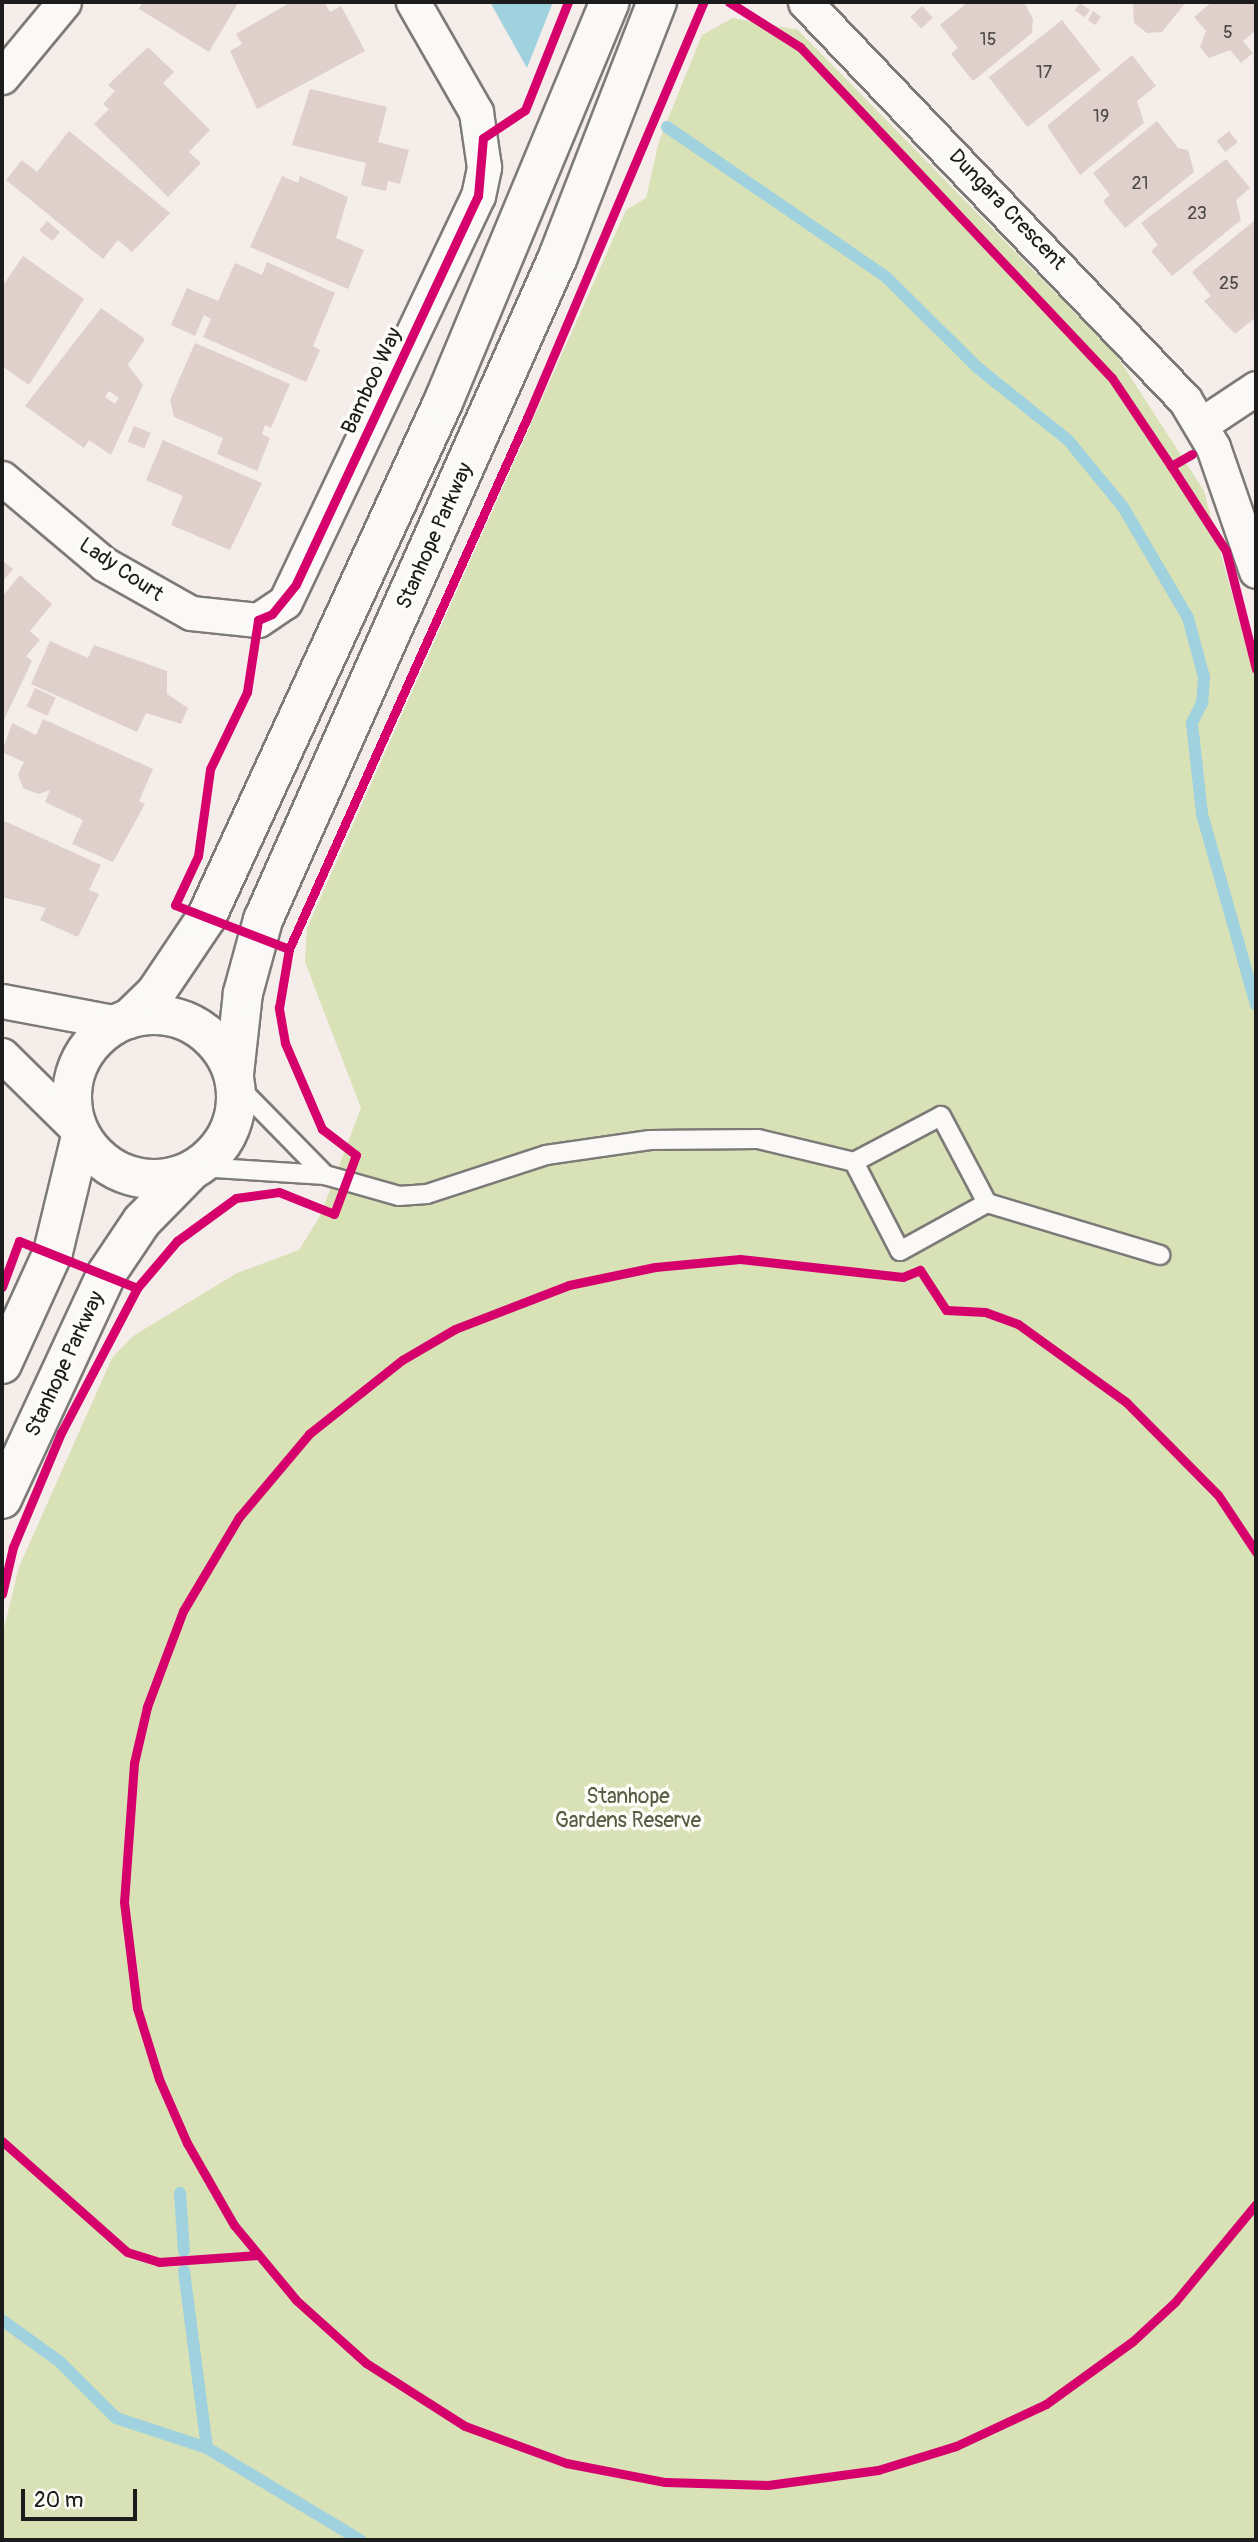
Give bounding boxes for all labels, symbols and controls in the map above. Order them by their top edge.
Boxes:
house number: 5 [1223,22,1233,44]
house number: 15 [980,29,996,51]
house number: 17 [1036,62,1052,84]
house number: 19 [1093,106,1109,128]
street label: Dungara Crescent [943,144,1071,276]
house number: 21 [1131,173,1149,195]
house number: 23 [1187,203,1207,225]
house number: 25 [1219,273,1239,295]
street label: Bamboo Way [336,324,408,438]
street label: Stanhope Parkway [391,459,479,613]
street label: Lady Court [74,533,168,607]
street label: Stanhope Parkway [20,1287,110,1441]
park label: Stanhope Gardens Reserve [555,1784,701,1834]
scale bar [24,2476,140,2520]
text: 20 m [34,2487,83,2514]

